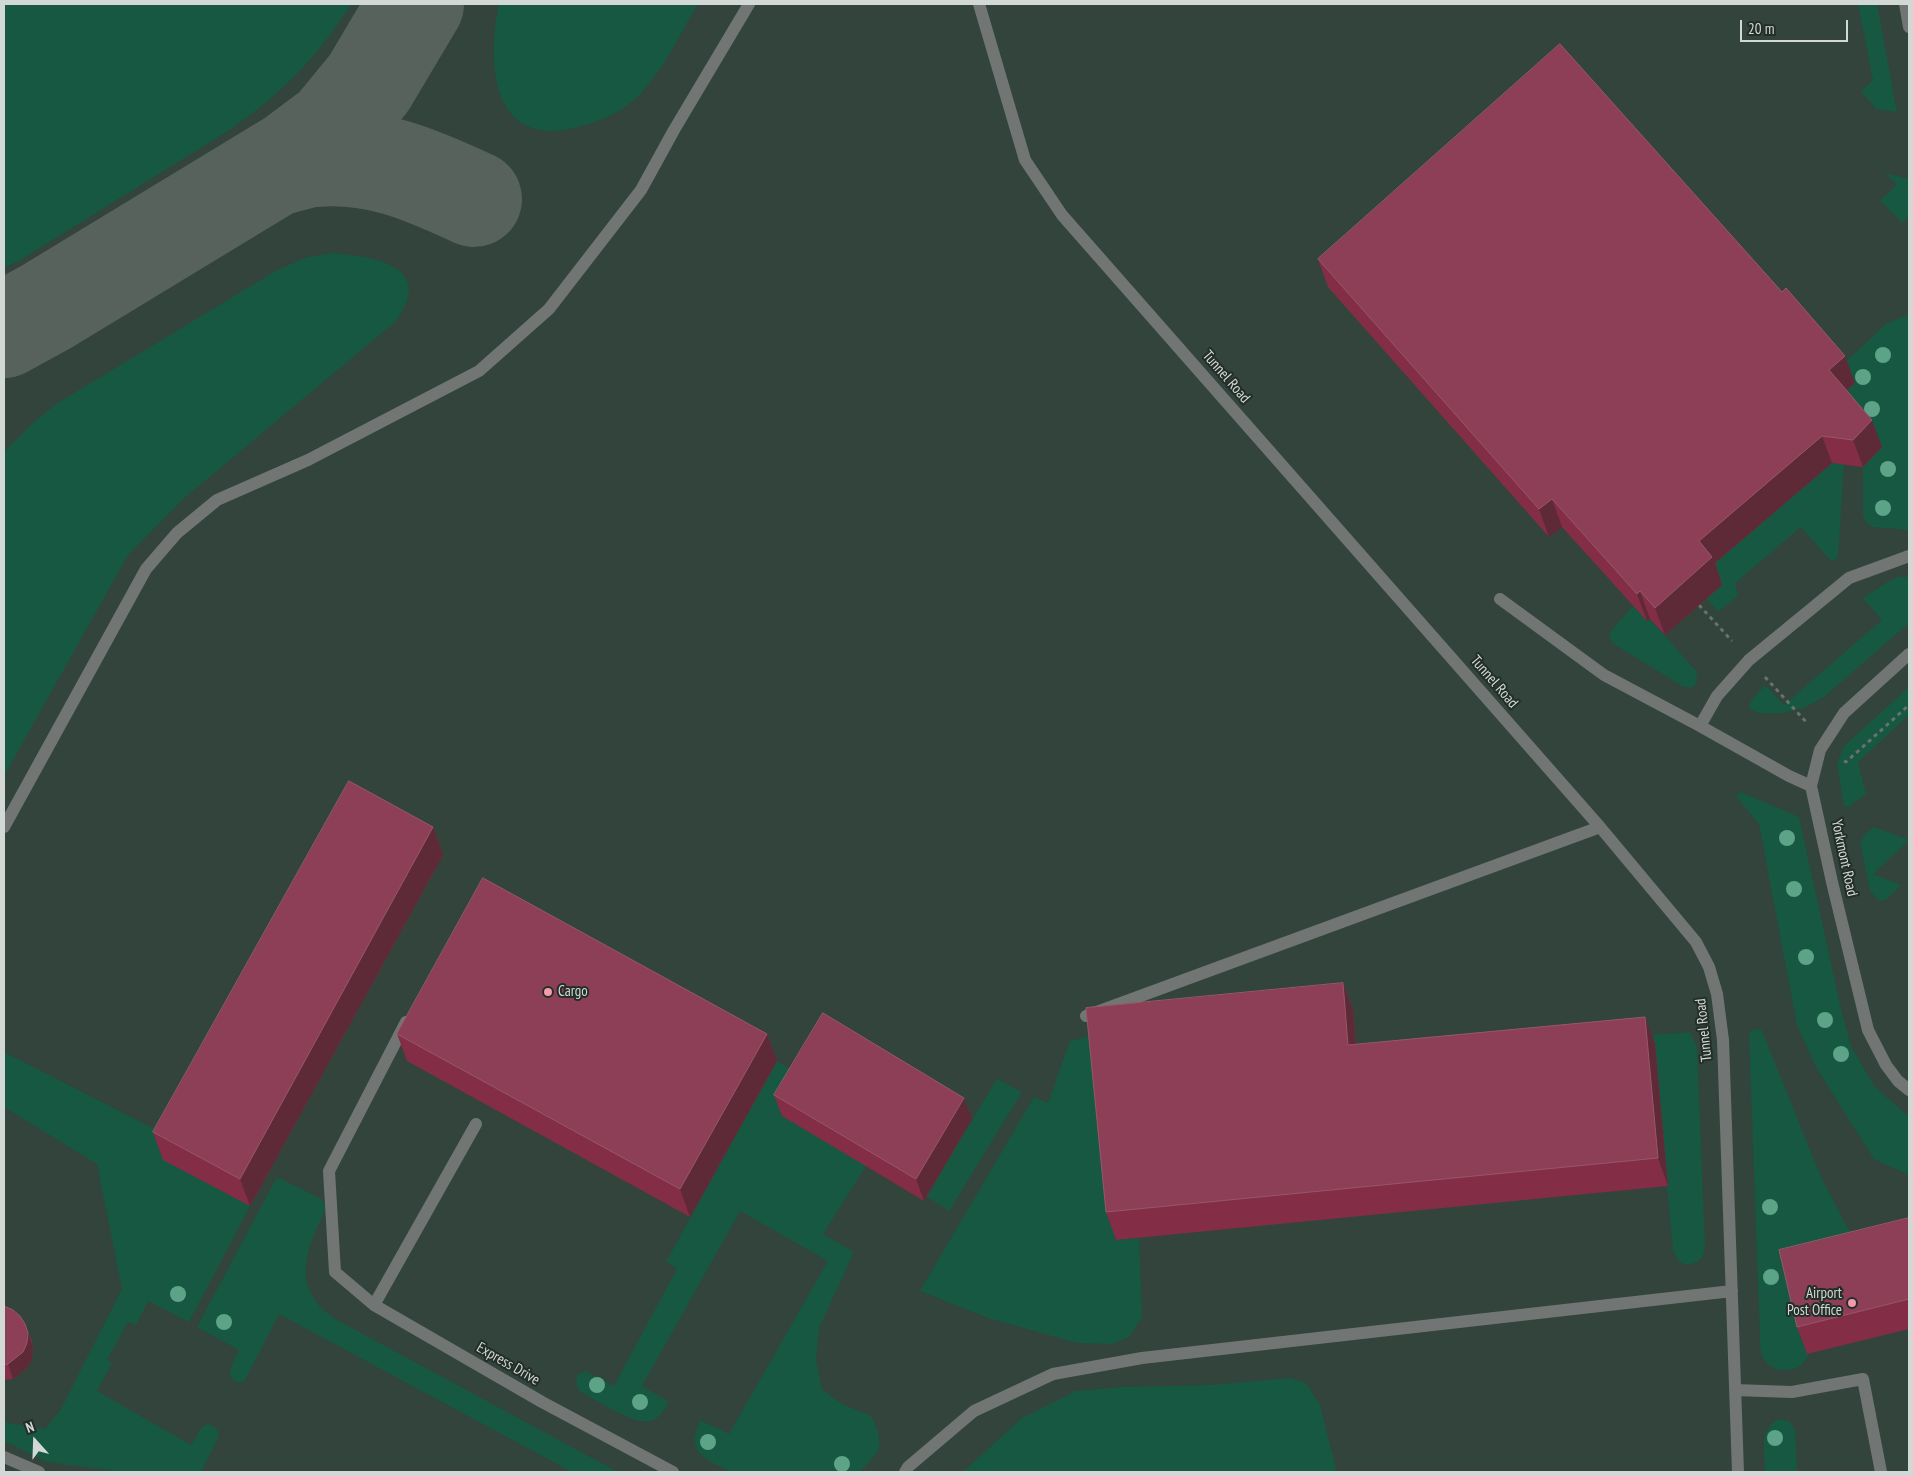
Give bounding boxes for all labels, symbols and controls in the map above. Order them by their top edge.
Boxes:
scale bar [1743,10,1850,42]
text: 20 m [1748,19,1774,38]
street label: Tunnel Road [1198,347,1254,407]
street label: Tunnel Road [1466,652,1522,712]
street label: Yorkmont Road [1827,818,1861,898]
place label: Cargo [558,983,588,1001]
marker: Cargo [542,986,554,998]
street label: Tunnel Road [1692,997,1716,1063]
place label: Airport Post Office [1787,1285,1842,1320]
marker: Airport Post Office [1846,1297,1858,1309]
street label: Express Drive [473,1339,543,1389]
north arrow [10,1416,60,1466]
text: N [23,1417,37,1437]

